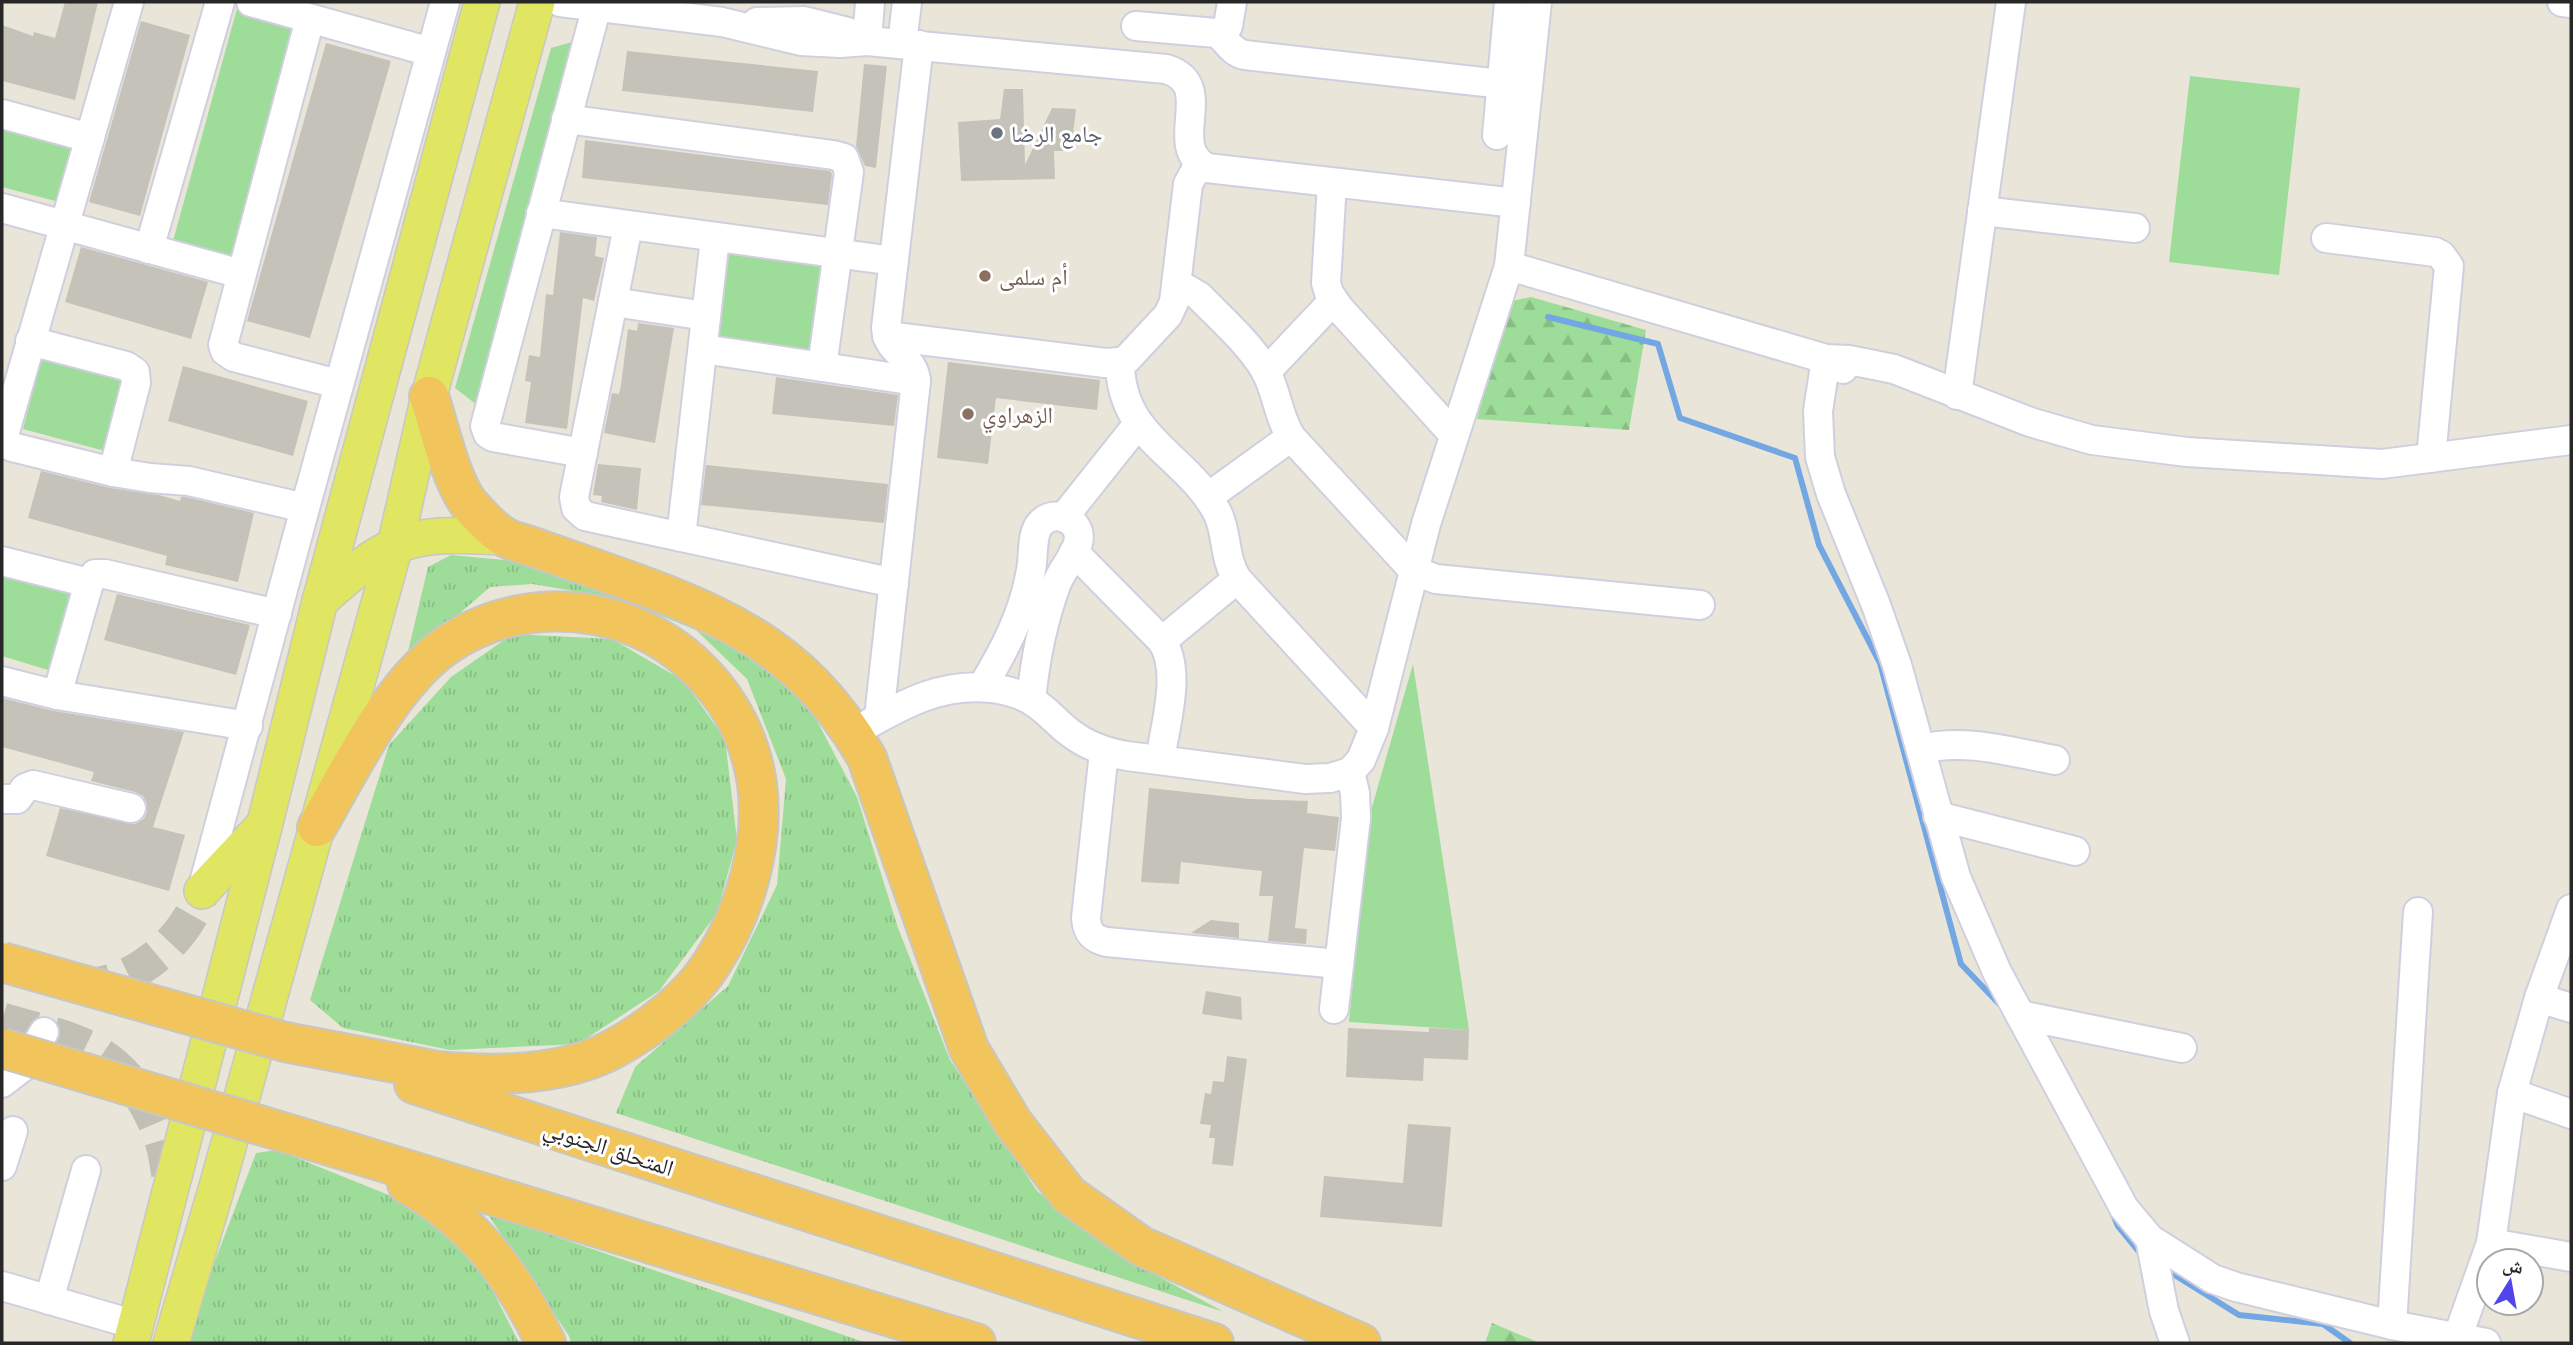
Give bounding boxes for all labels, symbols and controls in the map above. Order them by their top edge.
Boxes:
place label: جامع الرضا [1011,119,1102,149]
marker: جامع الرضا [989,125,1005,141]
place label: أم سلمى [999,262,1068,293]
marker: أم سلمى [977,268,993,284]
place label: الزهراوي [982,400,1053,434]
marker: الزهراوي [960,406,976,422]
street label: المتحلق الجنوبي [539,1113,678,1187]
north arrow [2475,1247,2545,1317]
text: ش [2501,1252,2525,1279]

